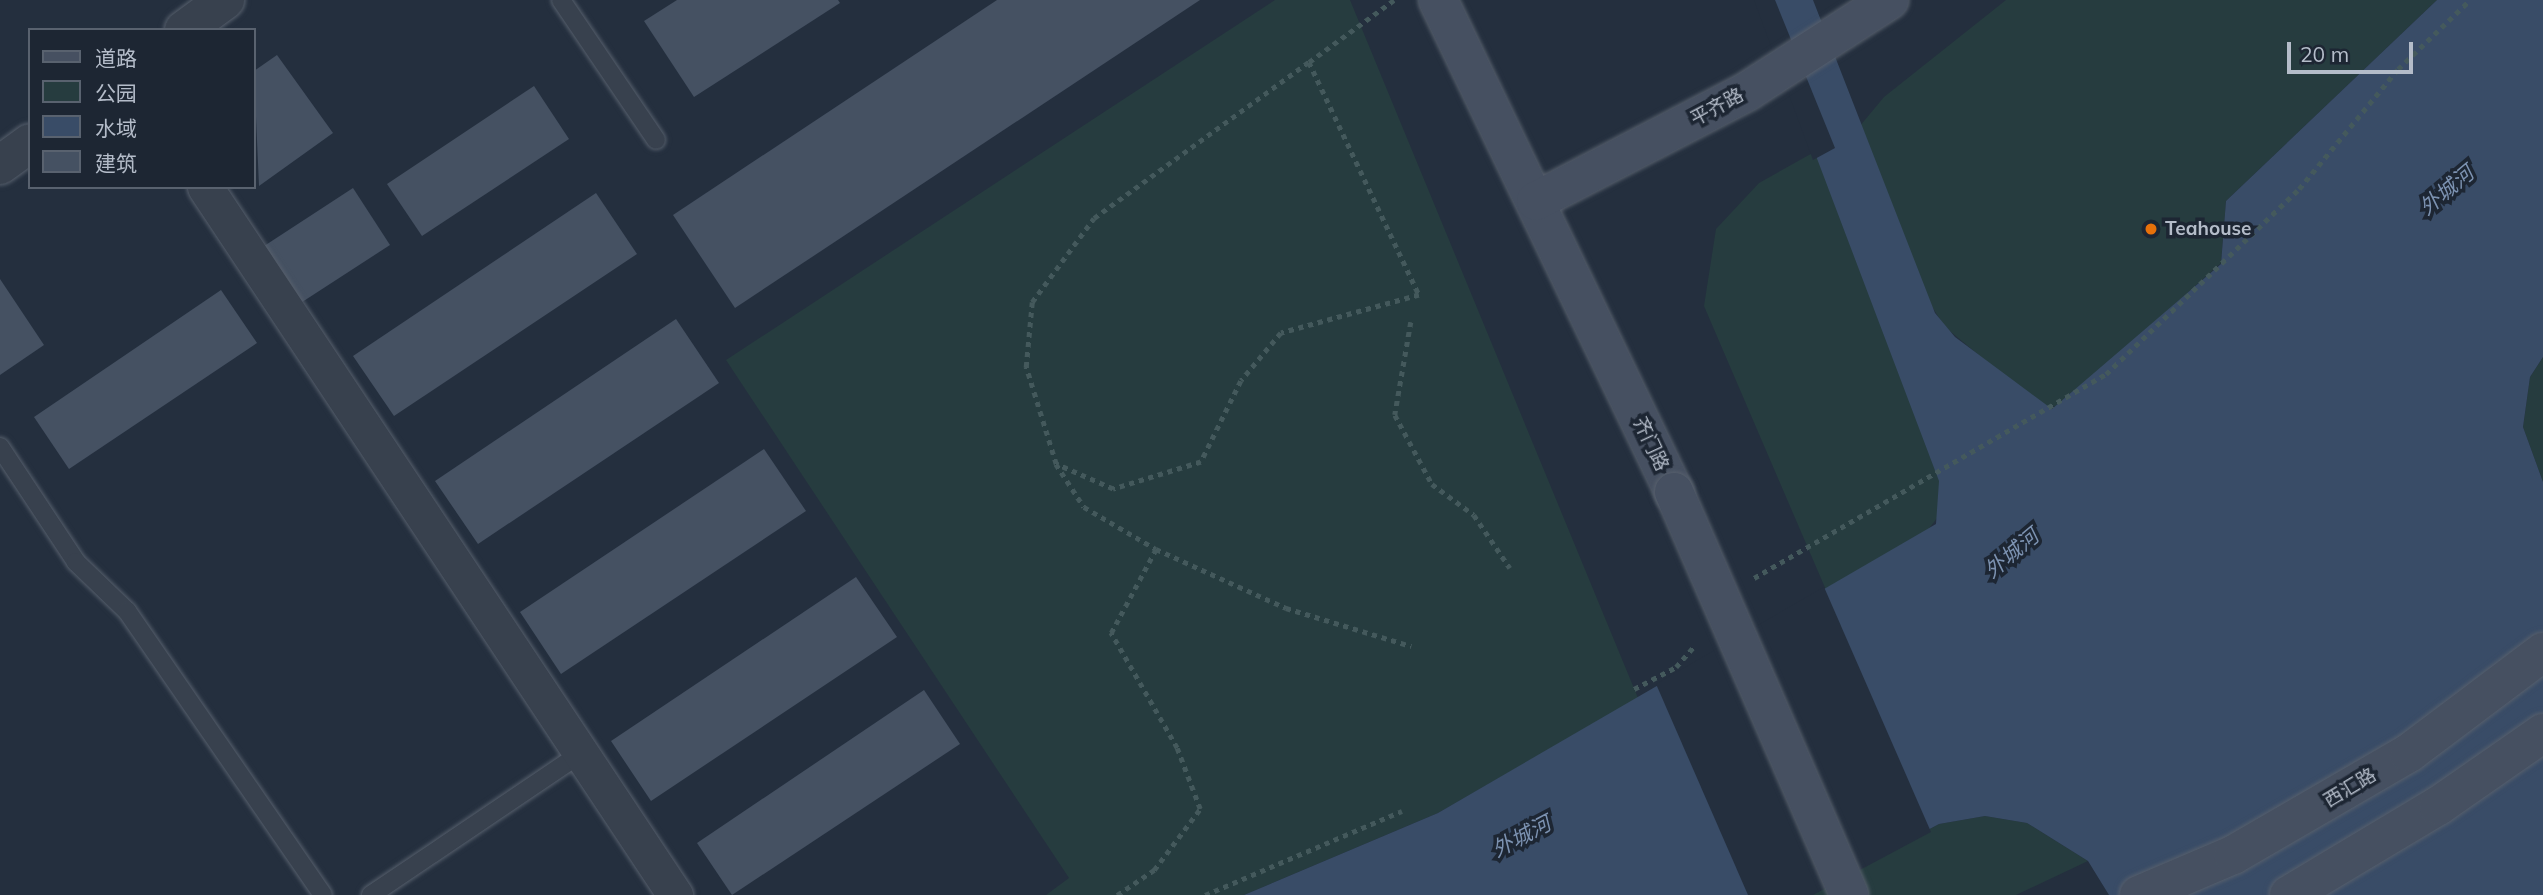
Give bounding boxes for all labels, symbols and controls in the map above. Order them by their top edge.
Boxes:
legend [28,28,256,189]
scale bar [2291,28,2417,72]
text: 20 m [2300,41,2349,67]
text: 道路 [95,45,137,71]
text: 公园 [95,80,137,106]
street label: 平齐路 [1686,84,1748,130]
text: 水域 [95,115,137,141]
text: 建筑 [95,150,137,176]
water label: 外城河 [2414,160,2478,220]
place label: Teahouse [2165,218,2251,240]
marker: Teahouse [2143,221,2159,237]
street label: 齐门路 [1629,413,1673,475]
water label: 外城河 [1979,523,2043,583]
street label: 西汇路 [2320,764,2380,812]
water label: 外城河 [1487,810,1555,862]

